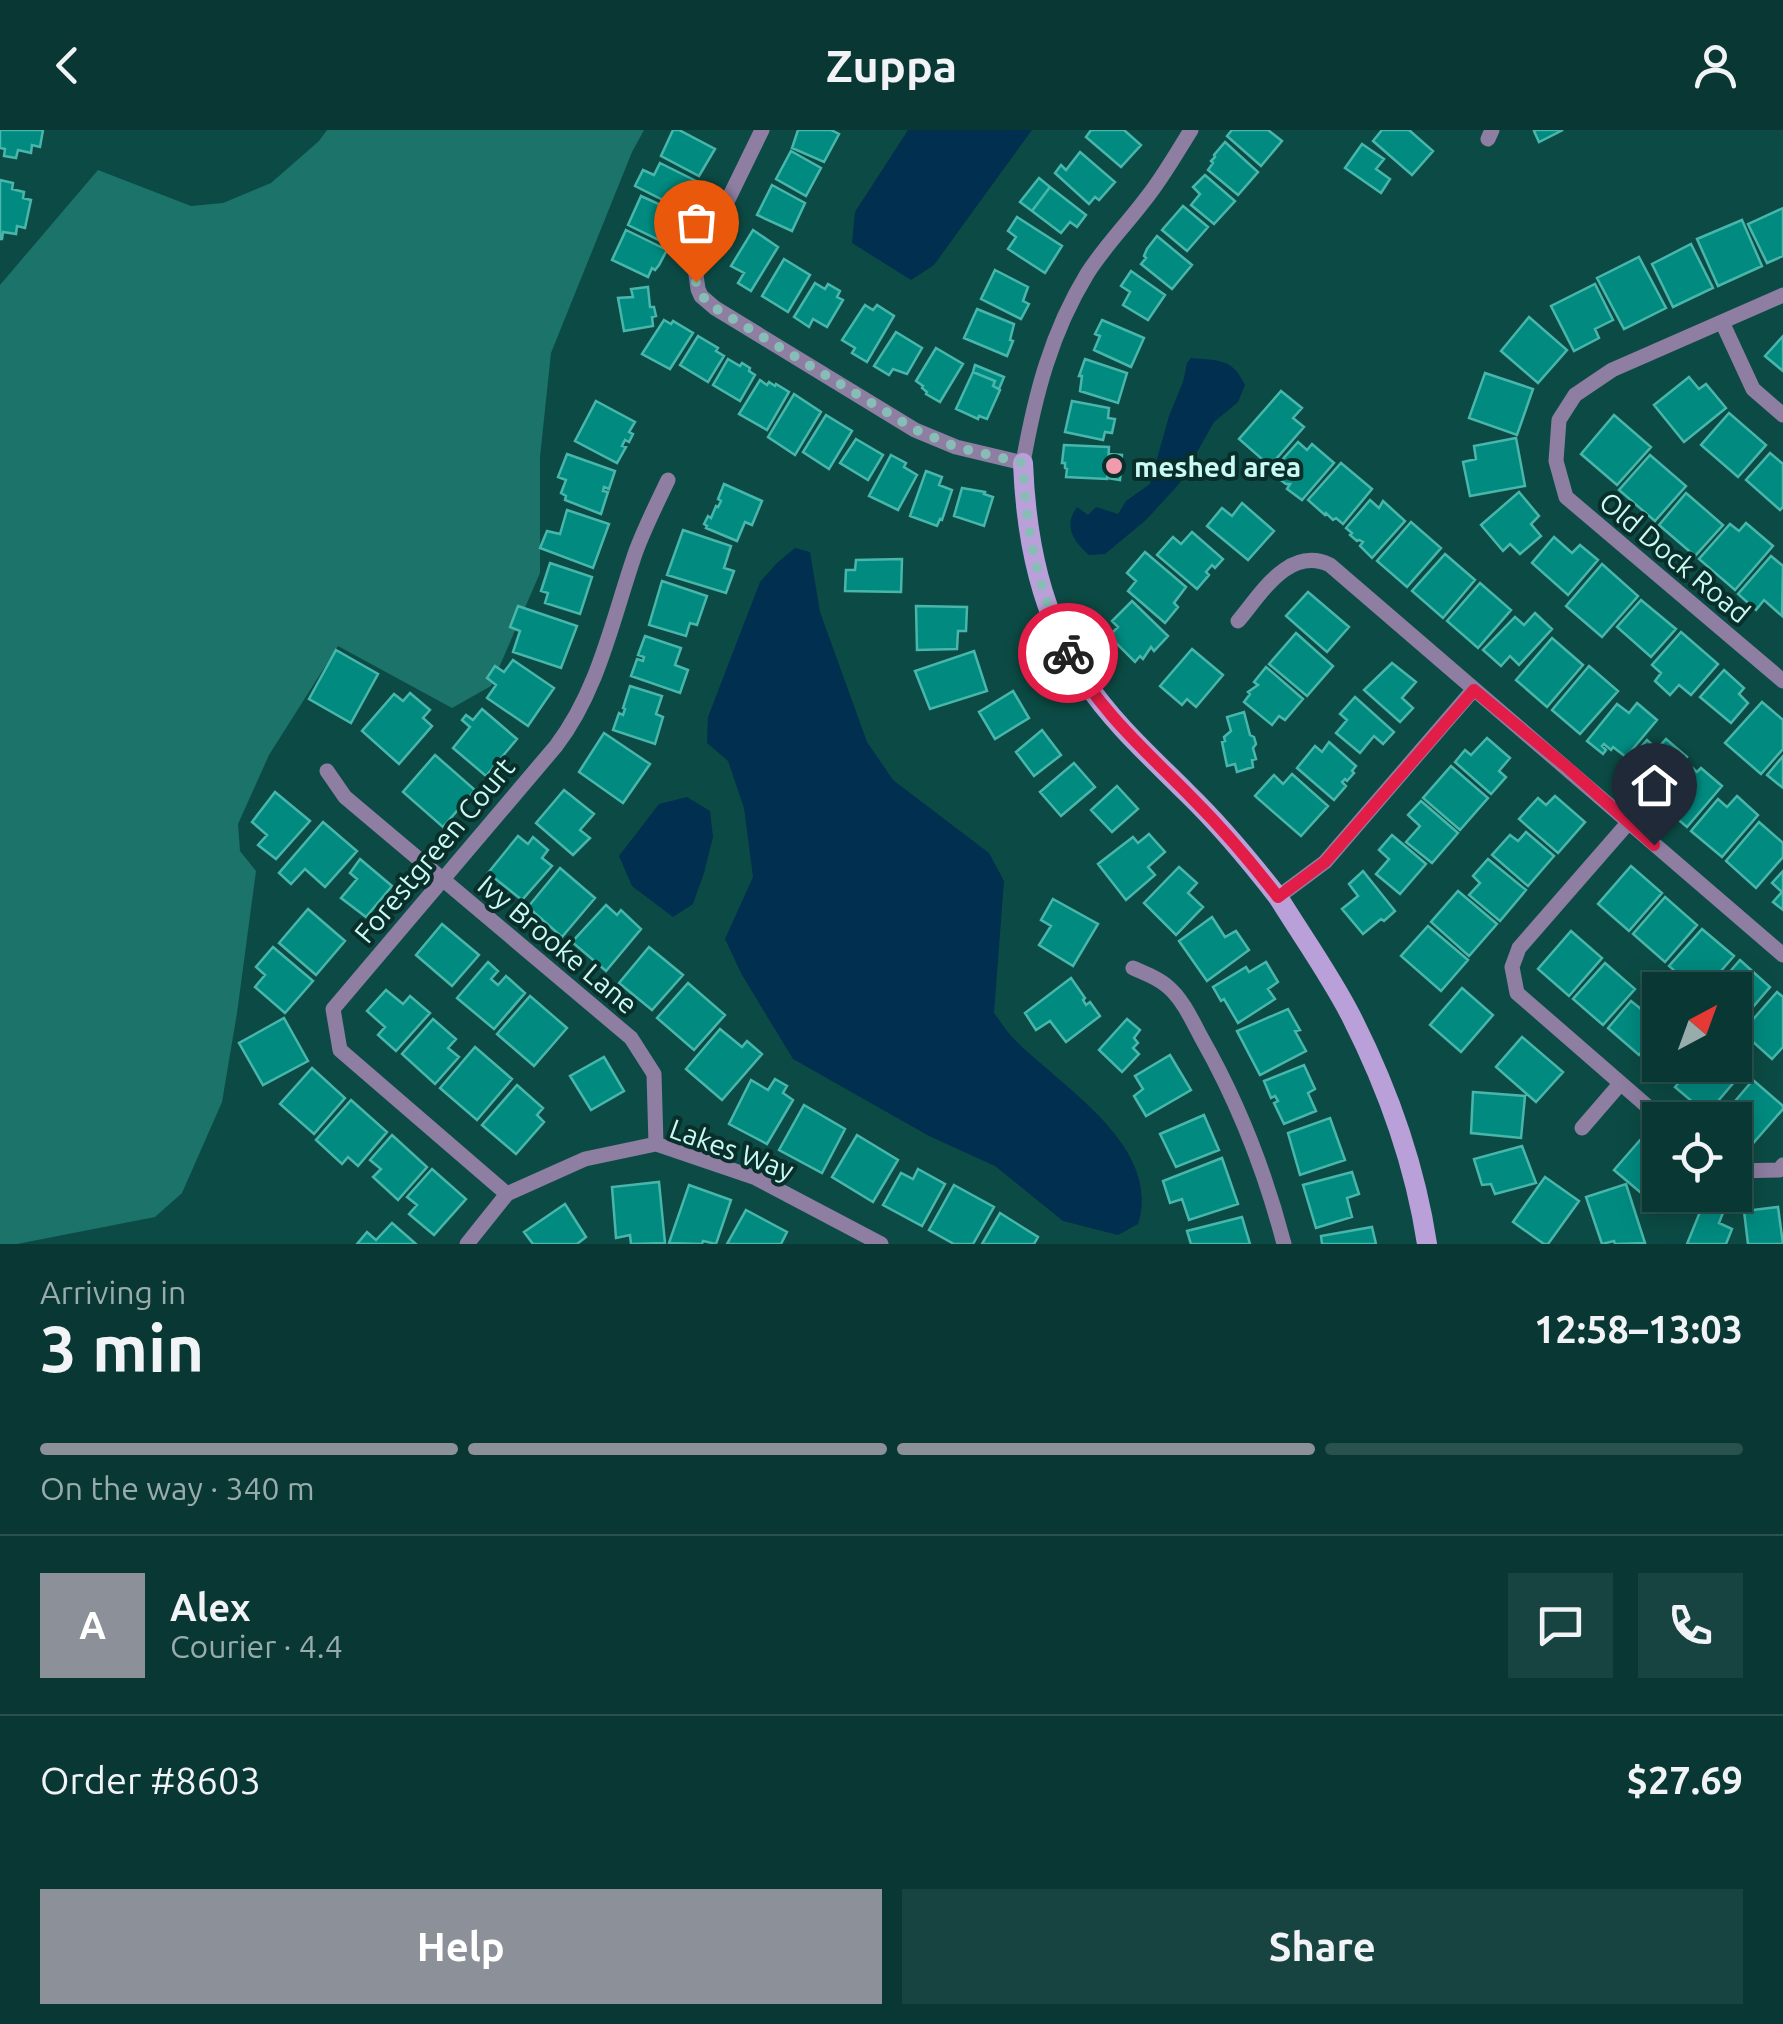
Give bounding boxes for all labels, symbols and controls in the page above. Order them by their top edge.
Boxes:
icon: back [40,38,95,93]
icon: person [1688,38,1743,93]
text: Zuppa [826,40,957,91]
pin [654,180,739,283]
icon: bag [669,195,724,250]
place label: meshed area [1134,451,1301,482]
marker: meshed area [1103,455,1125,477]
street label: Old Dock Road [1594,485,1756,629]
courier [1018,603,1118,703]
icon: bike [1041,626,1096,681]
pin [1612,743,1697,846]
street label: Forestgreen Court [348,751,520,949]
icon: home [1627,758,1682,813]
street label: Ivy Brooke Lane [472,868,644,1020]
north arrow [1642,972,1752,1082]
map controls [1642,972,1752,1212]
button: locate [1642,1102,1752,1212]
street label: Lakes Way [666,1112,798,1186]
text: Arriving in [40,1274,186,1310]
text: 12:58–13:03 [1534,1308,1743,1350]
text: 3 min [40,1311,204,1384]
text: On the way · 340 m [40,1470,315,1506]
button: chat [1508,1573,1613,1678]
button: phone [1638,1573,1743,1678]
text: Alex [170,1586,251,1628]
text: A [79,1604,106,1646]
text: Courier · 4.4 [170,1628,343,1664]
text: Order #8603 [40,1759,261,1801]
text: $27.69 [1626,1759,1743,1801]
button: Help [40,1889,882,2004]
button: Share [902,1889,1743,2004]

